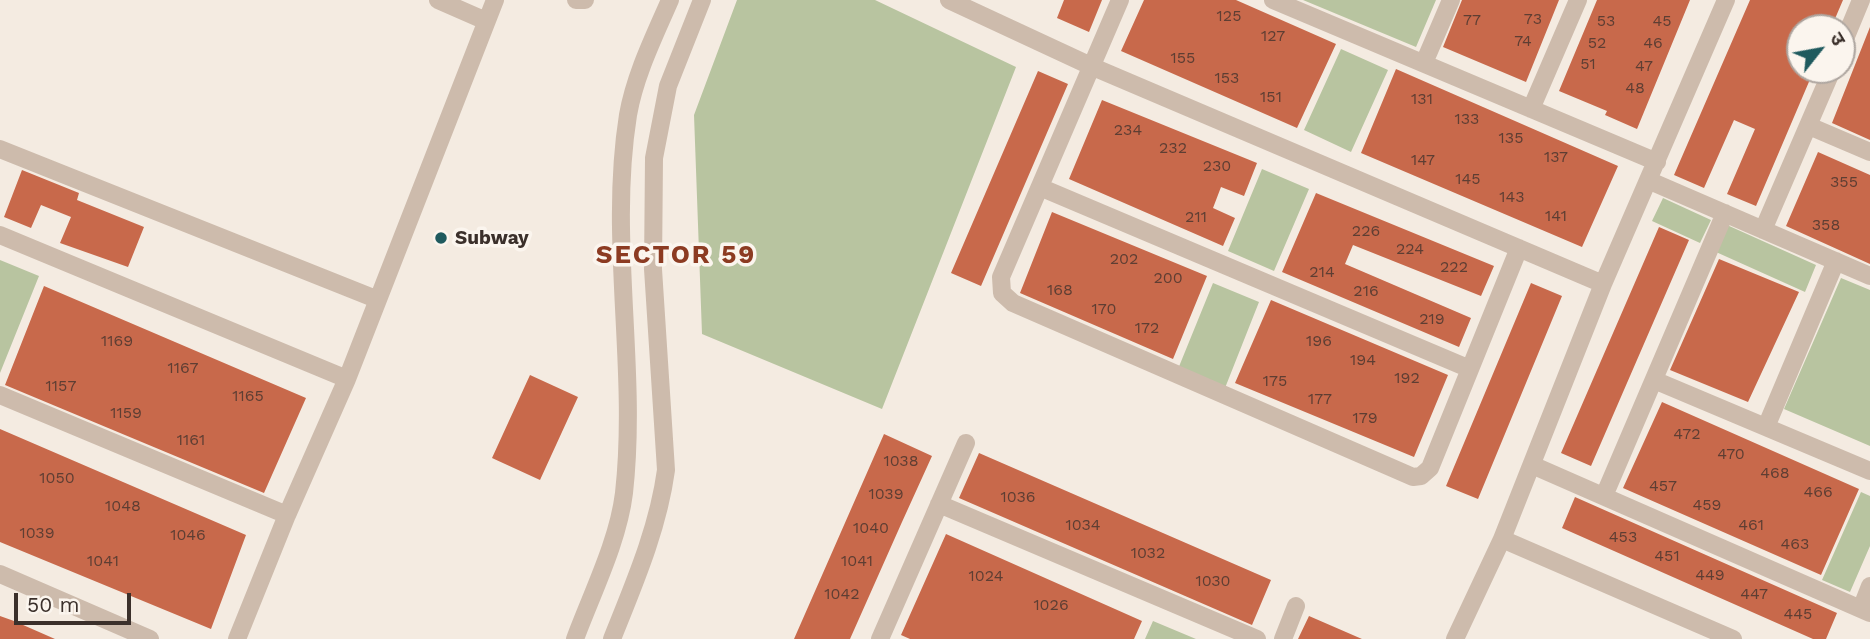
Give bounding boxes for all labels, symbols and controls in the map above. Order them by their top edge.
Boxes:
house number: 125 [1217,6,1241,26]
house number: 73 [1524,9,1542,29]
house number: 77 [1463,10,1481,30]
house number: 53 [1597,11,1615,31]
house number: 45 [1652,11,1672,31]
north arrow [1786,14,1856,84]
house number: 127 [1261,26,1285,46]
text: उ [1825,28,1850,50]
house number: 74 [1514,31,1532,51]
house number: 52 [1588,33,1606,53]
house number: 46 [1643,33,1663,53]
house number: 155 [1171,48,1195,68]
house number: 51 [1580,54,1596,74]
house number: 47 [1635,56,1653,76]
house number: 153 [1215,68,1239,88]
house number: 48 [1625,78,1645,98]
house number: 151 [1260,87,1282,107]
house number: 131 [1411,89,1433,109]
house number: 133 [1455,109,1479,129]
house number: 234 [1114,120,1142,140]
house number: 135 [1499,128,1523,148]
house number: 232 [1159,138,1187,158]
house number: 137 [1544,147,1568,167]
house number: 147 [1411,150,1435,170]
house number: 230 [1203,156,1231,176]
house number: 145 [1455,169,1481,189]
house number: 355 [1830,172,1858,192]
house number: 143 [1499,187,1525,207]
house number: 141 [1545,206,1567,226]
house number: 211 [1185,207,1207,227]
house number: 358 [1812,215,1840,235]
house number: 226 [1352,221,1380,241]
place label: Subway [455,227,529,249]
marker: Subway [433,230,449,246]
district label: SECTOR 59 [597,239,755,271]
house number: 224 [1396,239,1424,259]
house number: 202 [1110,249,1138,269]
house number: 222 [1440,257,1468,277]
house number: 214 [1309,262,1335,282]
house number: 200 [1153,268,1183,288]
house number: 168 [1047,280,1073,300]
house number: 216 [1353,281,1379,301]
house number: 170 [1092,299,1116,319]
house number: 219 [1419,309,1445,329]
house number: 172 [1135,318,1159,338]
house number: 1169 [101,331,133,351]
house number: 196 [1306,331,1332,351]
house number: 194 [1350,350,1376,370]
house number: 1167 [167,358,199,378]
house number: 192 [1394,368,1420,388]
house number: 175 [1263,371,1287,391]
house number: 1157 [46,376,76,396]
house number: 1165 [232,386,264,406]
house number: 177 [1308,389,1332,409]
house number: 1159 [110,403,142,423]
house number: 179 [1352,408,1378,428]
house number: 472 [1673,424,1701,444]
house number: 1161 [177,430,205,450]
house number: 470 [1717,444,1745,464]
house number: 1038 [883,451,919,471]
house number: 468 [1760,463,1790,483]
house number: 1050 [39,468,75,488]
house number: 457 [1649,476,1677,496]
house number: 466 [1803,482,1833,502]
house number: 1039 [868,484,904,504]
house number: 1036 [1001,487,1035,507]
house number: 459 [1693,495,1721,515]
house number: 1048 [105,496,141,516]
house number: 1034 [1066,515,1100,535]
house number: 461 [1738,515,1764,535]
house number: 1040 [853,518,889,538]
house number: 1039 [19,523,55,543]
house number: 1046 [170,525,206,545]
house number: 453 [1609,527,1637,547]
house number: 463 [1781,534,1809,554]
house number: 1032 [1131,543,1165,563]
house number: 451 [1654,546,1680,566]
house number: 1041 [87,551,119,571]
house number: 1041 [841,551,873,571]
house number: 449 [1695,565,1725,585]
house number: 1024 [969,566,1003,586]
house number: 1030 [1195,571,1231,591]
scale bar [18,580,135,624]
house number: 1042 [824,584,860,604]
house number: 447 [1740,584,1768,604]
text: 50 m [27,592,79,617]
house number: 1026 [1033,595,1069,615]
house number: 445 [1784,604,1812,624]

